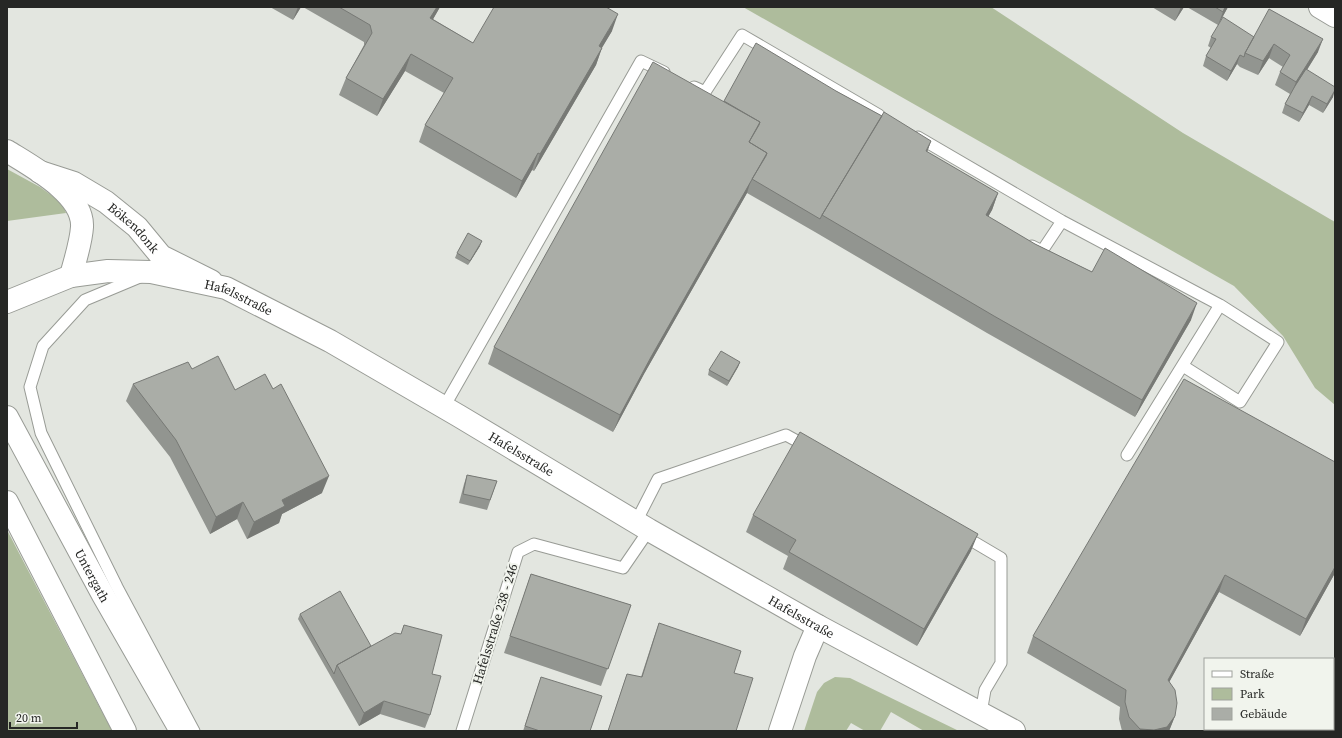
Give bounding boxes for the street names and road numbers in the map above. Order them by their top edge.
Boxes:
street label: Bökendonk [105,199,164,257]
street label: Hafelsstraße [203,275,276,319]
street label: Hafelsstraße [486,427,558,480]
street label: Untergath [71,546,114,605]
street label: Hafelsstraße 238 - 246 [469,562,521,686]
street label: Hafelsstraße [765,591,838,642]

